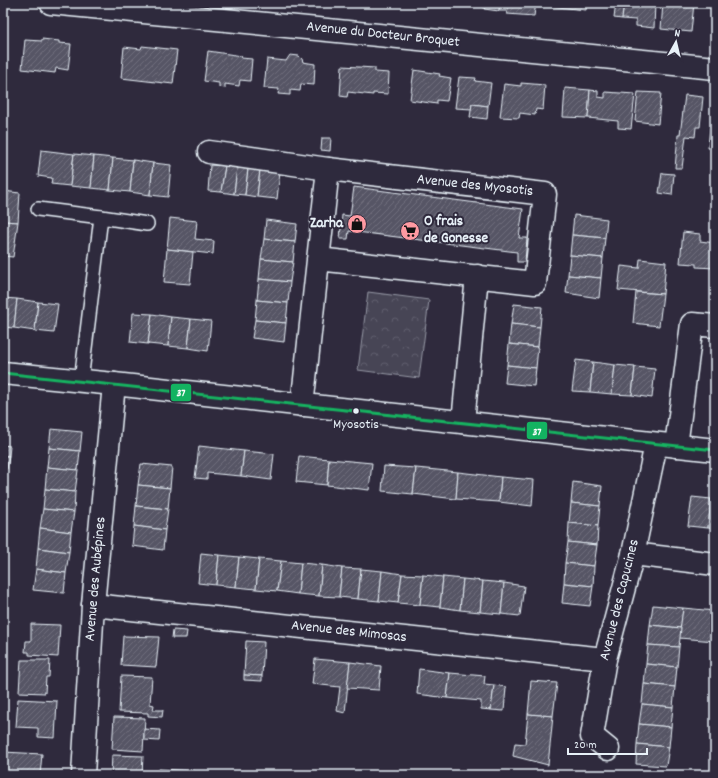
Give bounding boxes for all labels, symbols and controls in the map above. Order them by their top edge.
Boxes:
street label: Avenue du Docteur Broquet [305,16,461,54]
north arrow [656,22,696,62]
text: N [673,26,681,42]
street label: Avenue des Myosotis [416,169,534,203]
place label: O frais de Gonesse [424,211,488,250]
place label: Zarha [310,213,344,235]
shop icon: Zarha [346,213,368,235]
supermarket icon: O frais de Gonesse [399,220,421,242]
line badge: 37 [170,383,192,402]
text: 37 [176,386,186,402]
marker: Myosotis [351,406,361,416]
place label: Myosotis [333,415,379,435]
line badge: 37 [526,421,548,440]
text: 37 [532,425,542,441]
street label: Avenue des Aubépines [80,516,112,642]
street label: Avenue des Capucines [594,537,646,663]
street label: Avenue des Mimosas [290,615,408,649]
scale bar [568,730,647,756]
text: 20 m [574,737,597,754]

